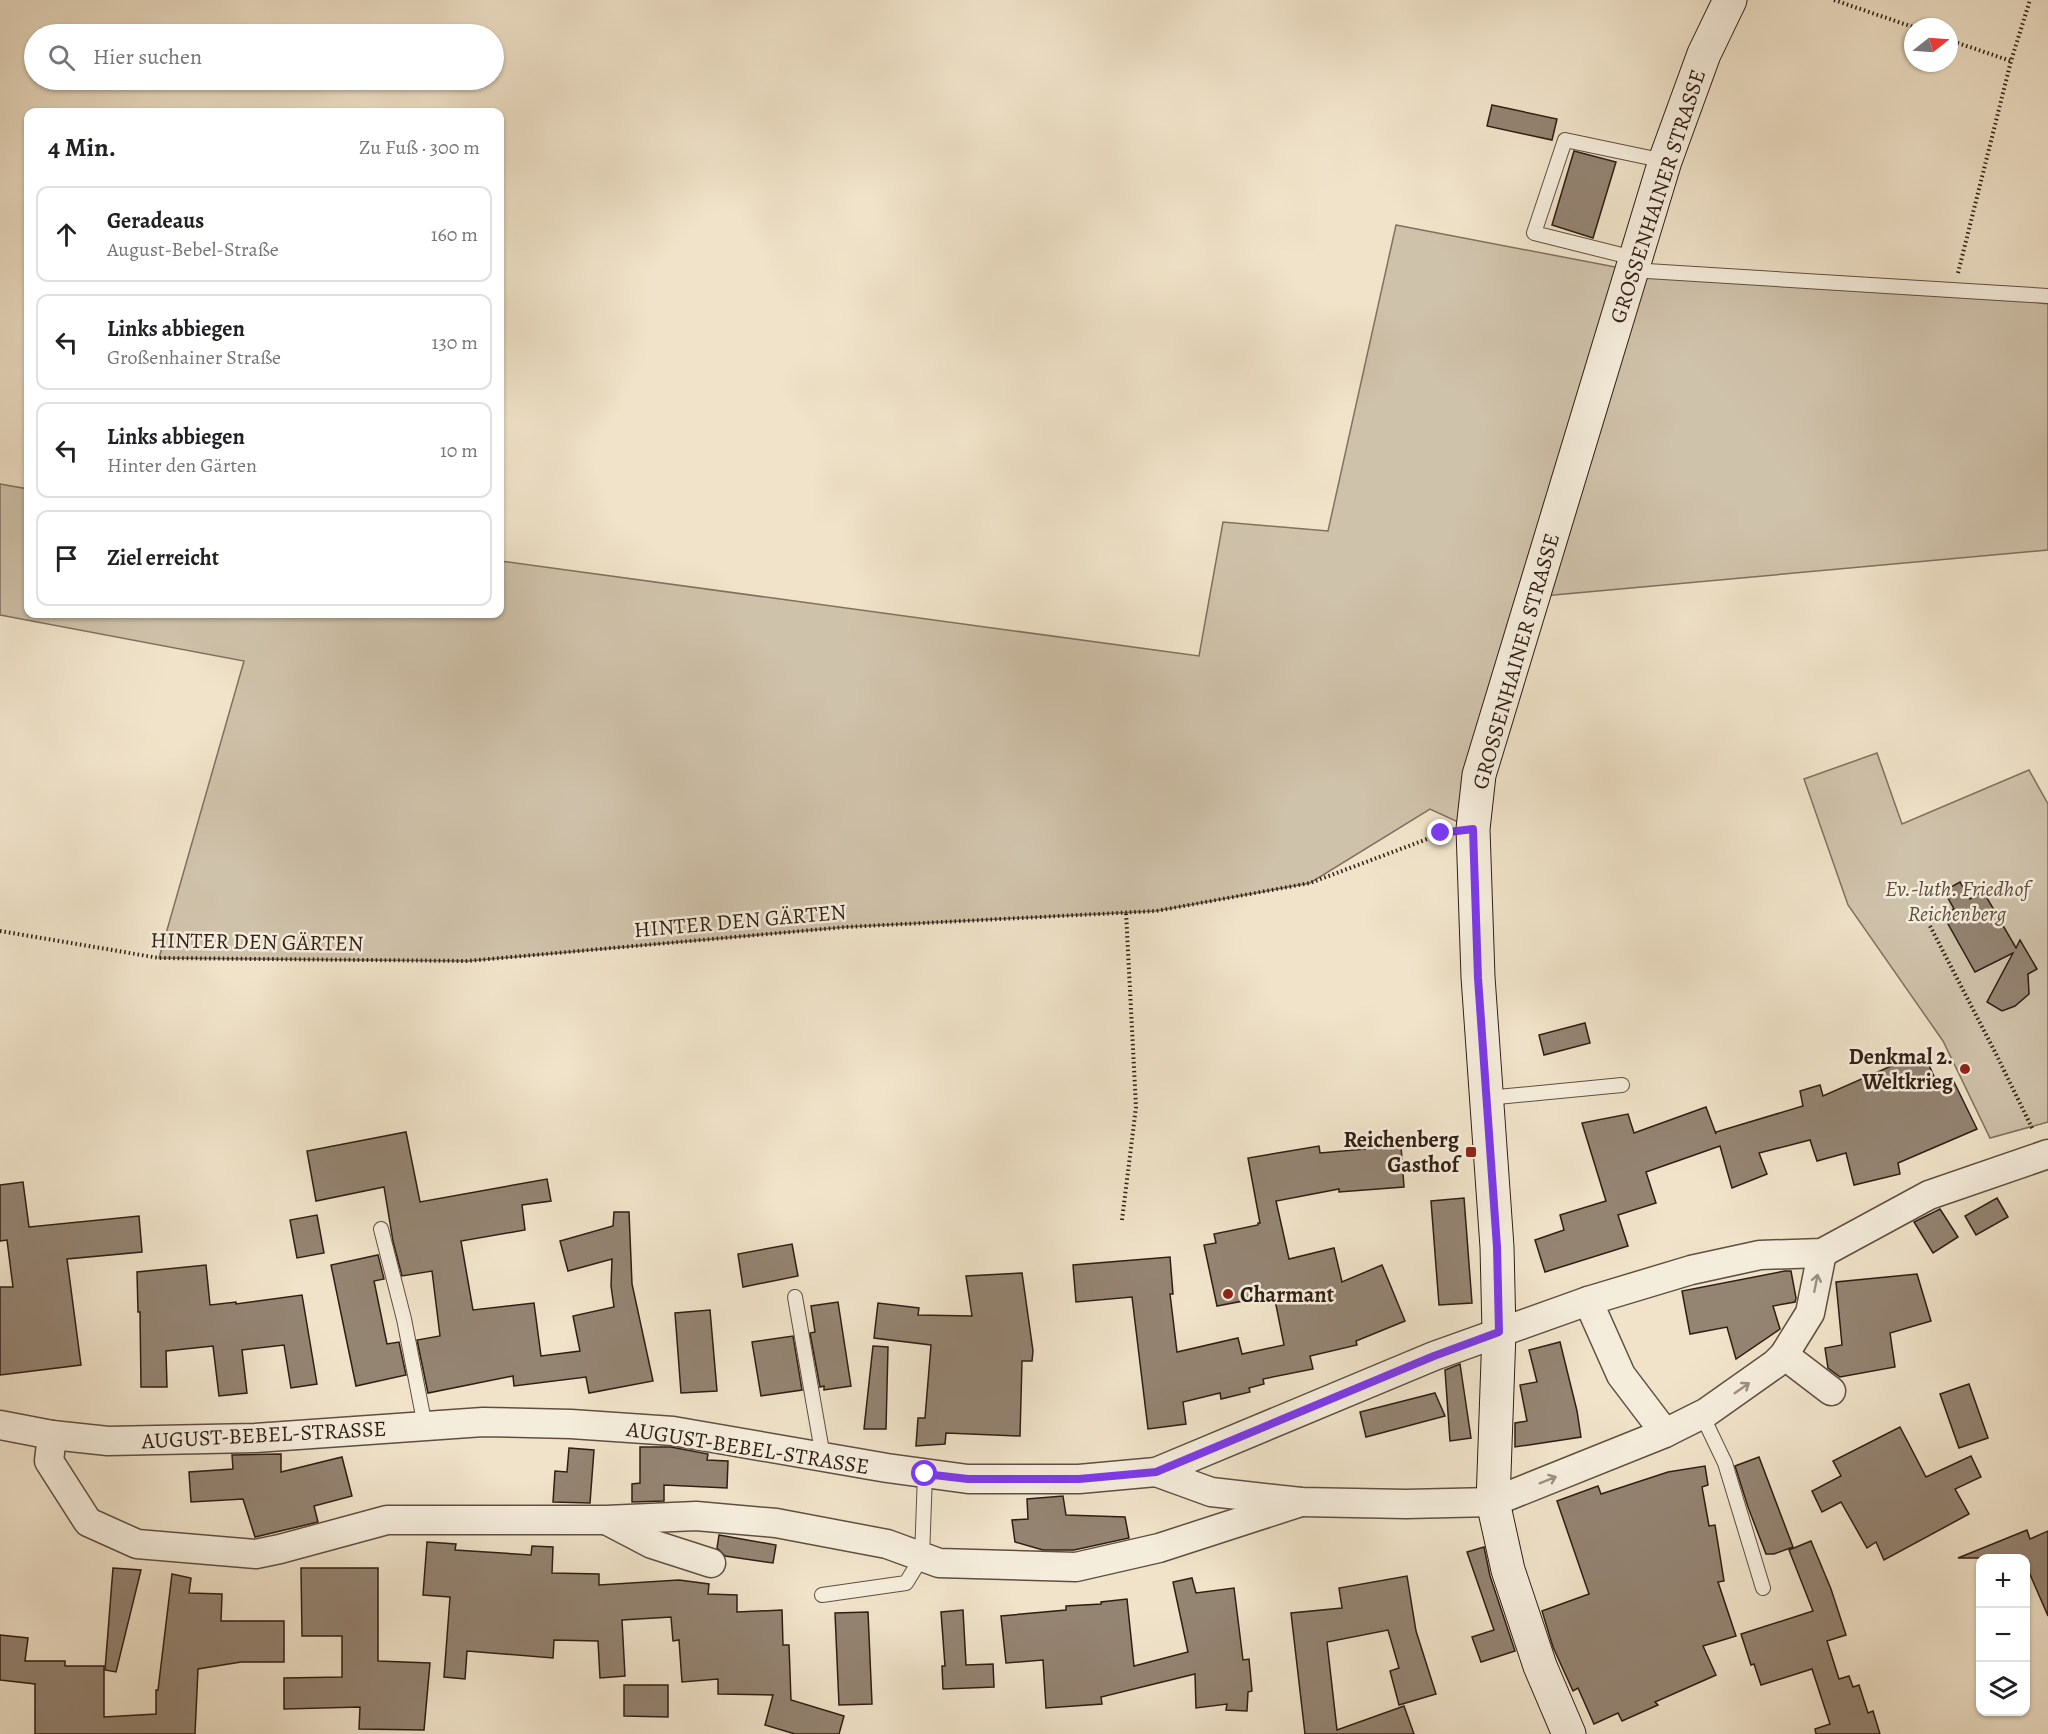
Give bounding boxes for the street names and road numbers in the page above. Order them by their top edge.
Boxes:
street label: GROSSENHAINER STRASSE [1603,66,1713,327]
street label: GROSSENHAINER STRASSE [1465,530,1567,793]
street label: HINTER DEN GÄRTEN [633,897,848,945]
street label: HINTER DEN GÄRTEN [150,925,364,959]
street label: AUGUST-BEBEL-STRASSE [140,1414,387,1456]
street label: AUGUST-BEBEL-STRASSE [623,1414,871,1482]

